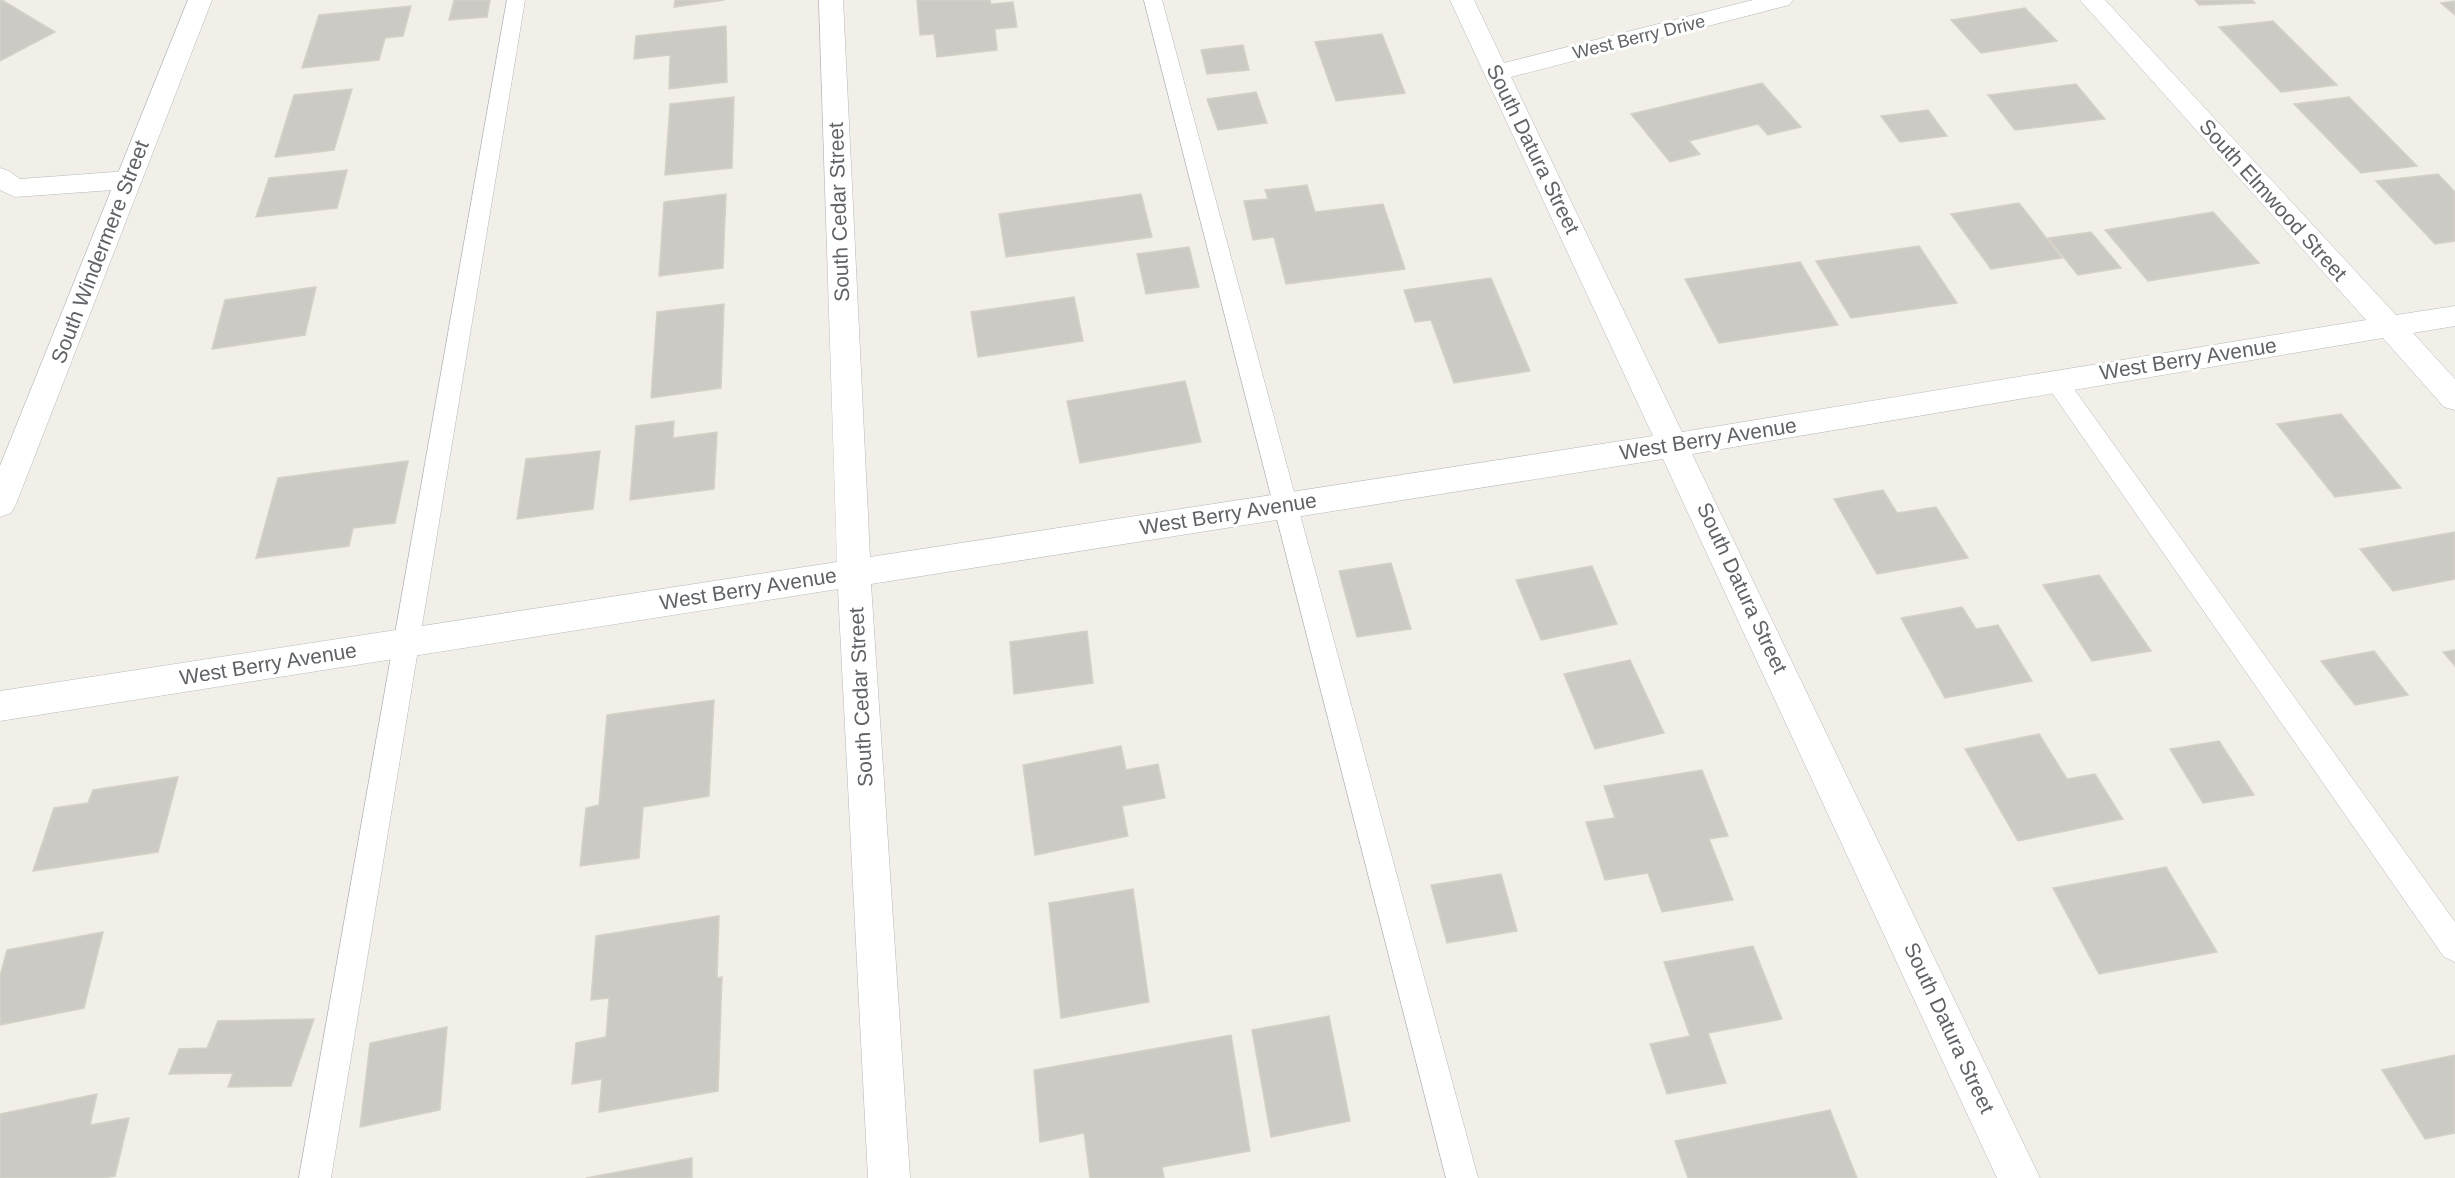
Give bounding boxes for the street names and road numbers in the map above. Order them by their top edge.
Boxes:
street label: West Berry Drive [1571,11,1707,63]
street label: South Datura Street [1482,60,1585,237]
street label: South Elmwood Street [2195,114,2352,285]
street label: South Cedar Street [824,122,853,302]
street label: South Windermere Street [46,137,153,367]
street label: West Berry Avenue [2098,333,2278,384]
street label: West Berry Avenue [1618,413,1798,464]
street label: West Berry Avenue [1138,488,1318,539]
street label: South Datura Street [1693,499,1792,677]
street label: West Berry Avenue [658,563,838,614]
street label: South Cedar Street [844,607,877,787]
street label: West Berry Avenue [178,638,358,689]
street label: South Datura Street [1900,939,1999,1117]

